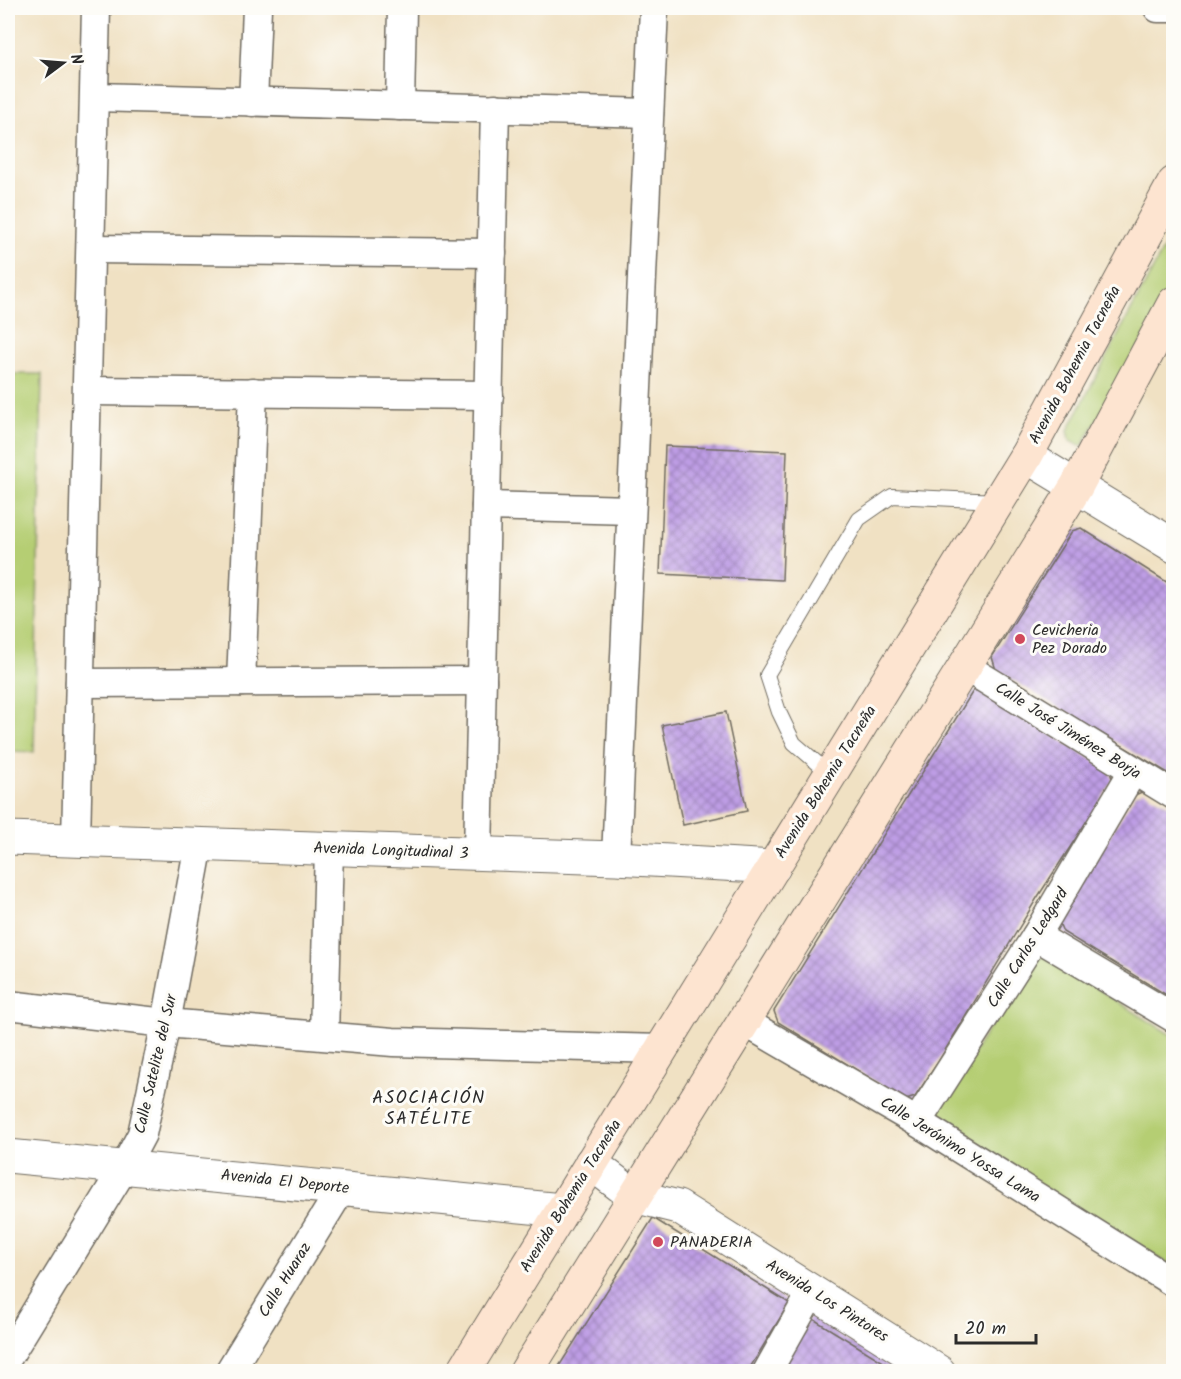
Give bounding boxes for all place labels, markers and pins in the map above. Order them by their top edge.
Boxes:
place label: Cevicheria Pez Dorado [1032,618,1107,661]
marker: Cevicheria Pez Dorado [1013,632,1027,646]
place label: PANADERIA [670,1230,753,1255]
marker: PANADERIA [651,1235,665,1249]

